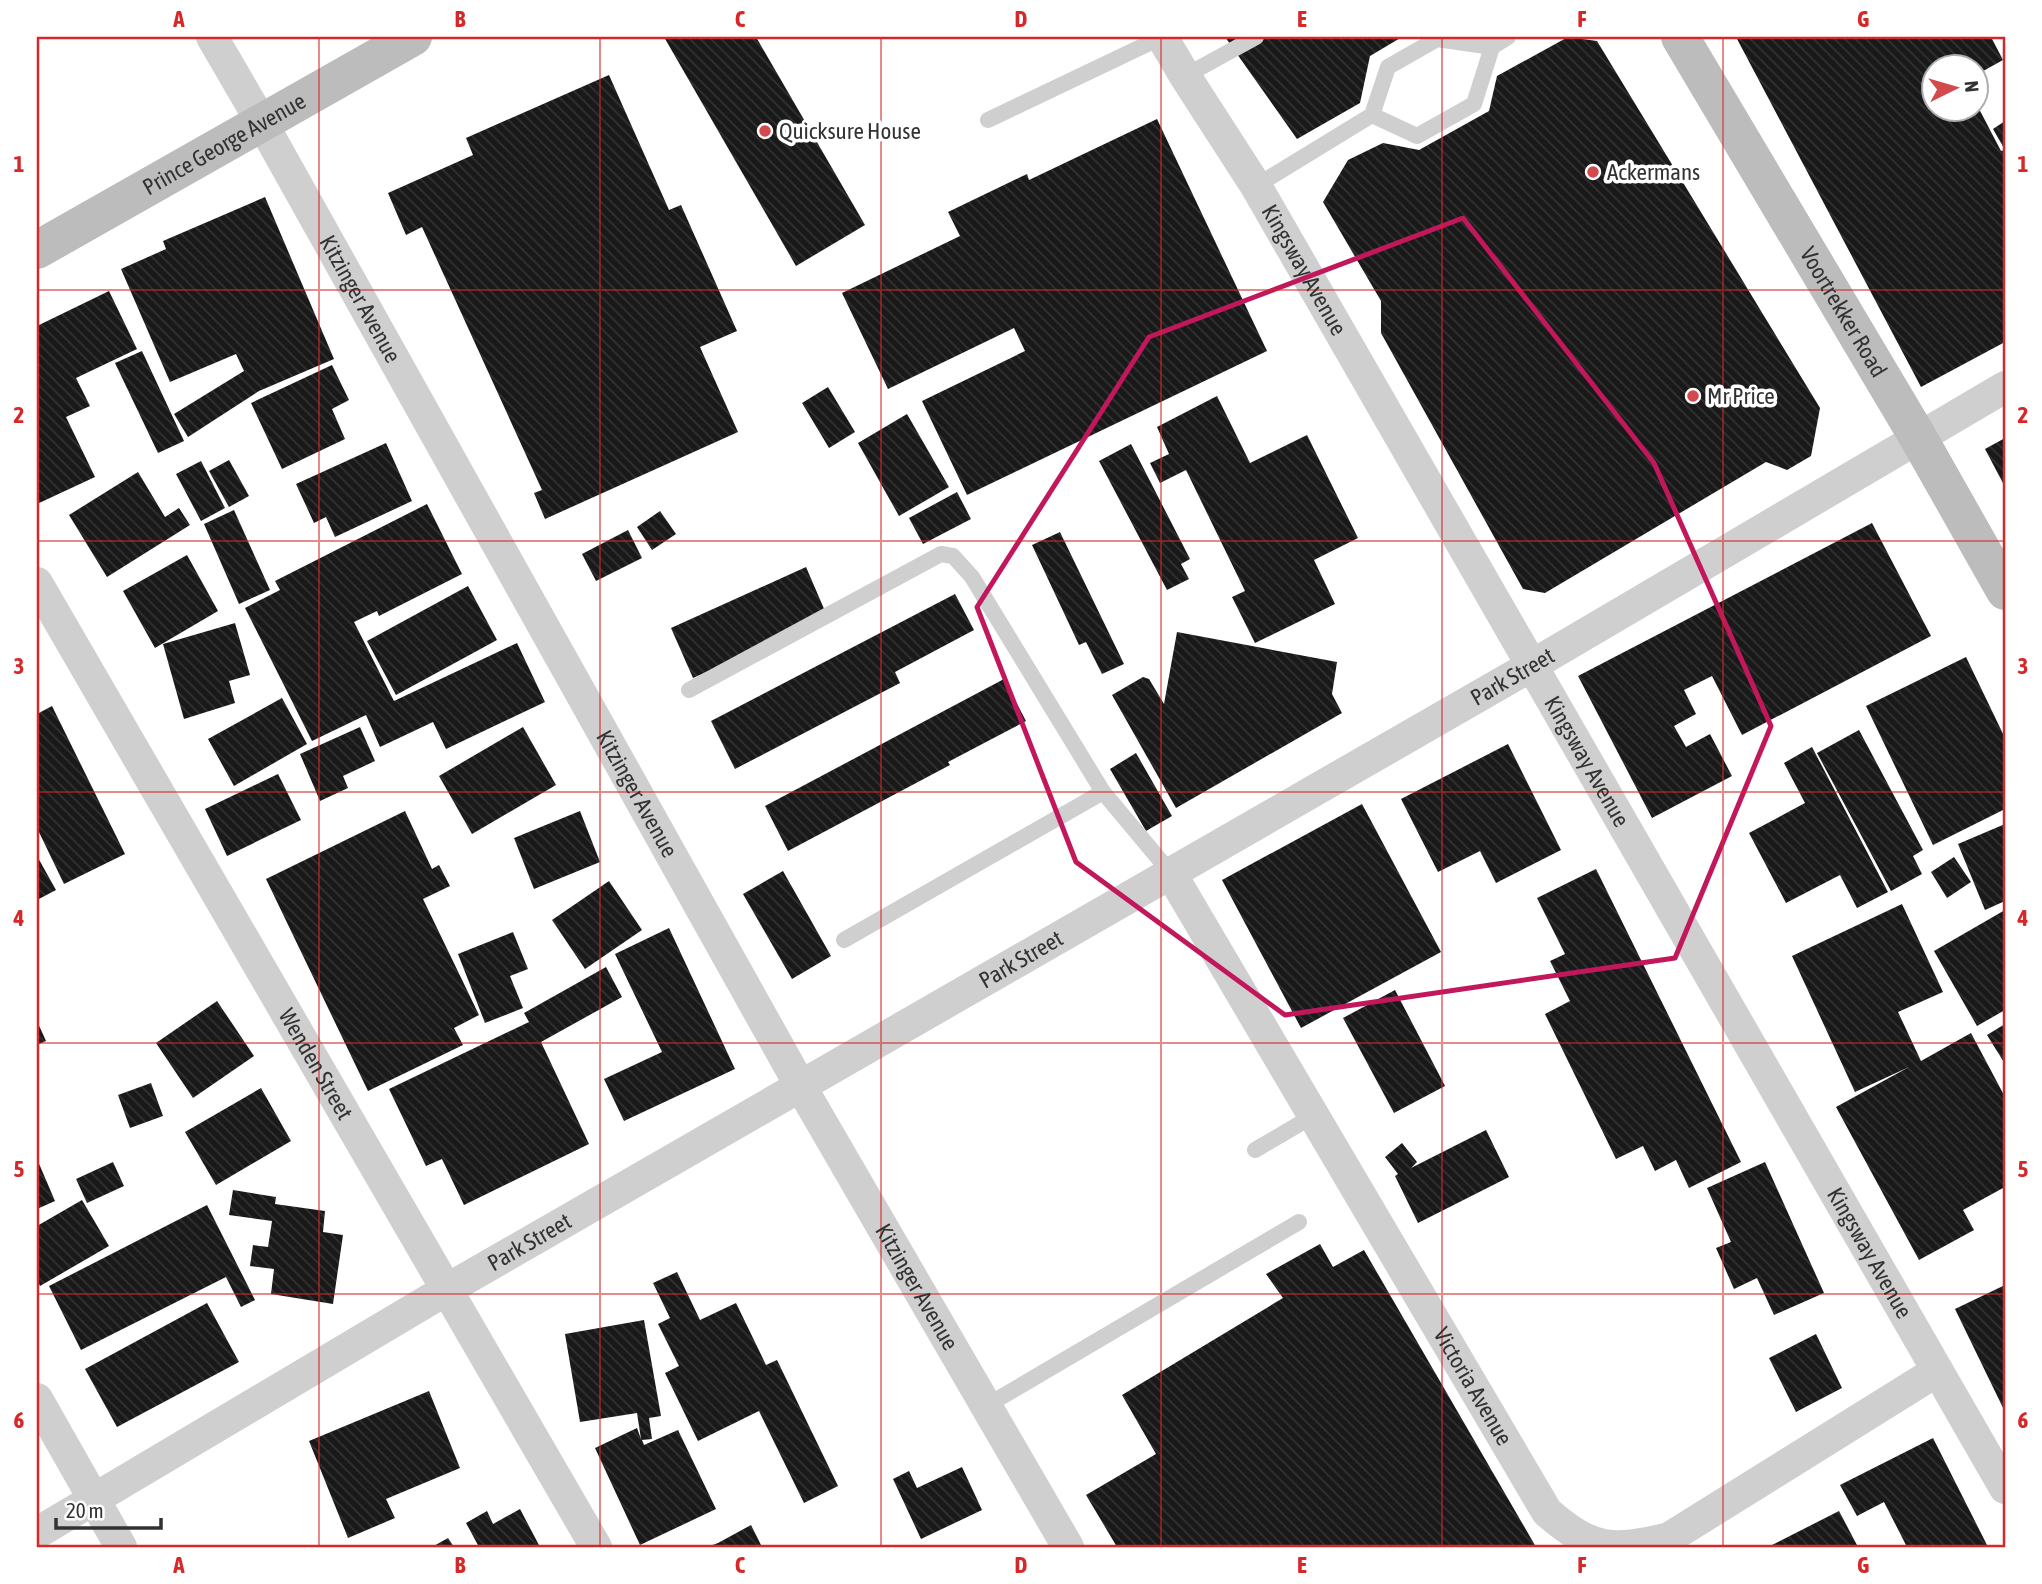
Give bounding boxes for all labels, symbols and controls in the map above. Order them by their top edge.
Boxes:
text: A [172,6,185,32]
text: B [455,6,466,32]
text: C [735,6,746,32]
text: D [1015,6,1028,32]
text: E [1297,6,1307,32]
text: F [1577,6,1587,32]
text: G [1857,6,1869,32]
north arrow [1920,52,1990,122]
text: N [1960,80,1983,93]
street label: Prince George Avenue [138,88,310,200]
place label: Quicksure House [779,118,921,144]
marker: Quicksure House [757,123,773,139]
text: 1 [14,151,25,177]
text: 1 [2018,151,2029,177]
place label: Ackermans [1607,159,1700,185]
marker: Ackermans [1585,164,1601,180]
street label: Kingsway Avenue [1257,200,1352,340]
street label: Kitzinger Avenue [314,231,406,367]
street label: Voortrekker Road [1795,242,1892,382]
place label: Mr Price [1707,383,1775,409]
marker: Mr Price [1685,388,1701,404]
text: 2 [14,402,24,428]
text: 2 [2018,402,2028,428]
street label: Park Street [1466,642,1559,711]
text: 3 [14,653,24,679]
text: 3 [2018,653,2028,679]
street label: Kingsway Avenue [1539,691,1635,831]
street label: Kitzinger Avenue [591,726,683,862]
text: 4 [13,905,25,931]
text: 4 [2017,905,2029,931]
street label: Park Street [975,925,1067,994]
street label: Wenden Street [274,1004,358,1124]
text: 5 [14,1156,25,1182]
text: 5 [2018,1156,2029,1182]
street label: Kingsway Avenue [1822,1183,1917,1323]
street label: Park Street [483,1208,576,1276]
street label: Kitzinger Avenue [870,1219,964,1355]
street label: Victoria Avenue [1428,1323,1518,1450]
text: 6 [14,1407,25,1433]
text: 6 [2018,1407,2029,1433]
scale bar [56,1486,161,1530]
text: 20 m [66,1498,104,1522]
text: A [172,1552,185,1578]
text: B [455,1552,466,1578]
text: C [735,1552,746,1578]
text: D [1015,1552,1028,1578]
text: E [1297,1552,1307,1578]
text: F [1577,1552,1587,1578]
text: G [1857,1552,1869,1578]

